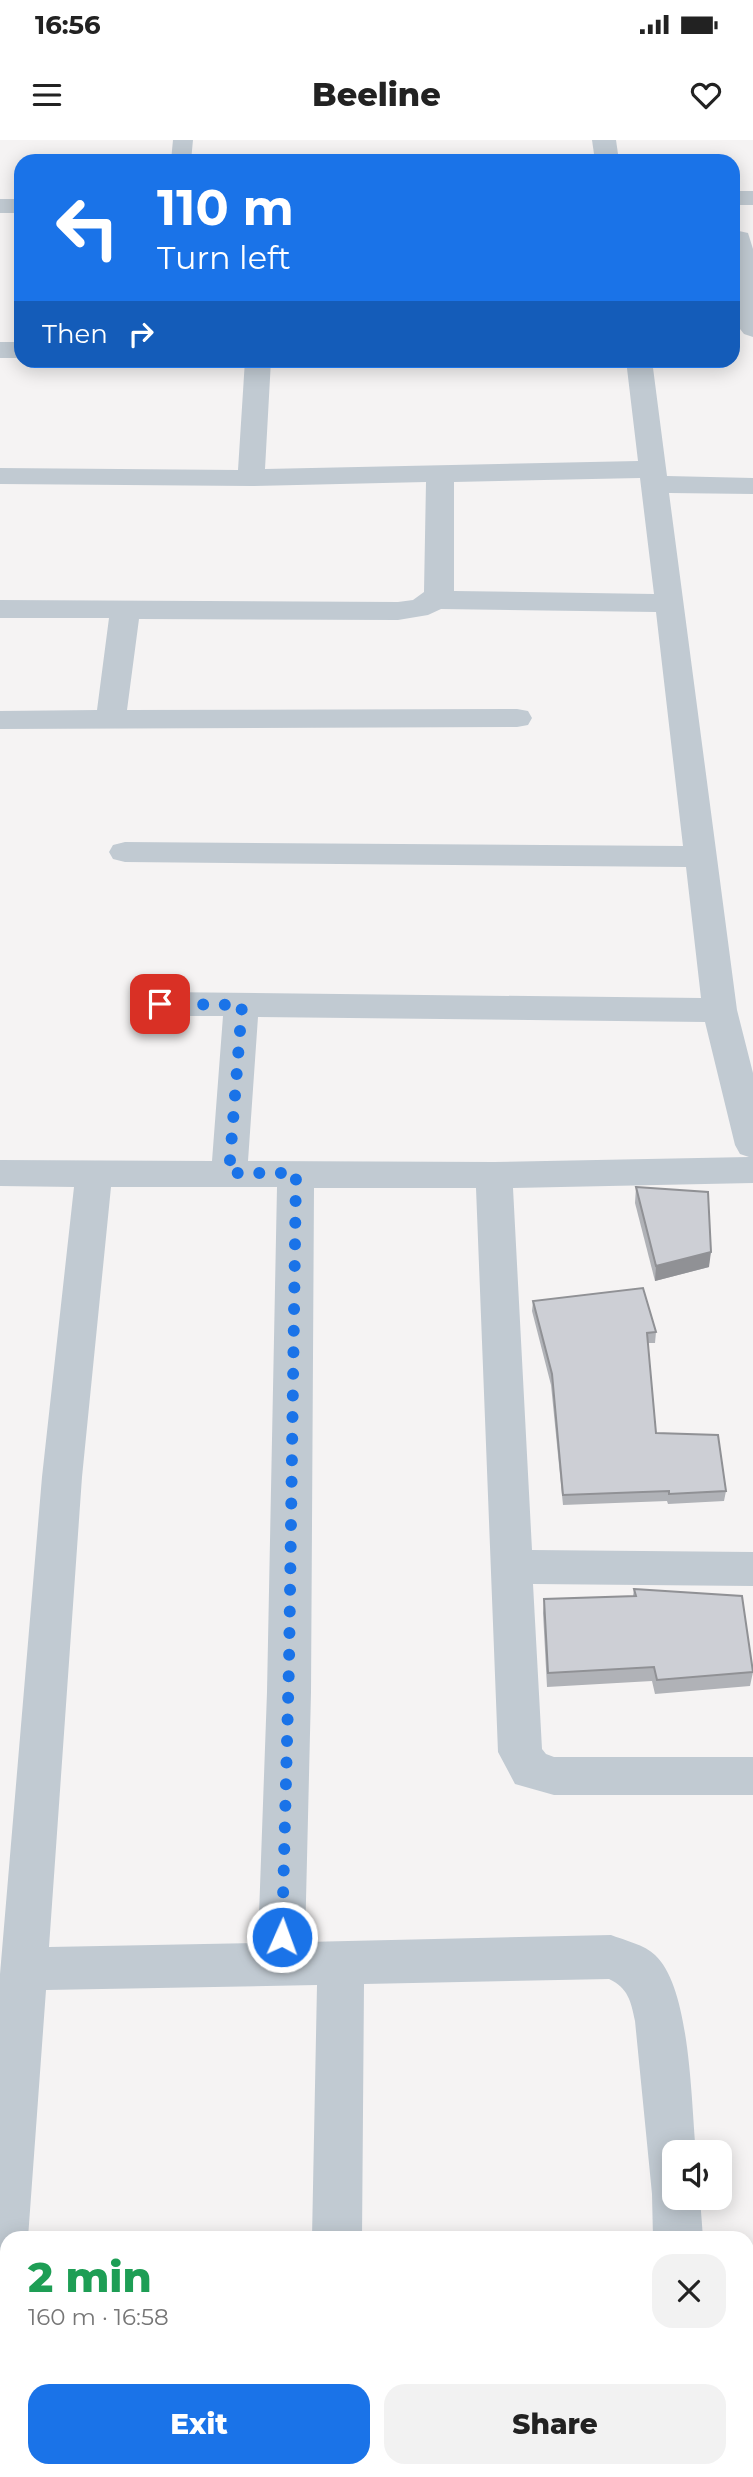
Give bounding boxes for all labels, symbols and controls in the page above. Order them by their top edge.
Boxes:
text: 16:56 [35,9,101,41]
text: Beeline [312,75,441,114]
icon: menu [28,76,66,114]
icon: heart [687,76,725,114]
text: 110 m [157,178,294,237]
icon: left [42,182,133,273]
text: Turn left [157,238,291,277]
icon: right [122,315,160,353]
text: Then [42,318,108,350]
pin [130,974,190,1034]
icon: arrive [141,985,179,1023]
position arrow [245,1900,319,1974]
map controls [662,2140,732,2210]
button: sound [662,2140,732,2210]
text: 2 min [28,2251,152,2303]
button: close [652,2254,726,2328]
text: 160 m · 16:58 [28,2303,169,2331]
button: Exit [28,2384,370,2464]
button: Share [384,2384,726,2464]

